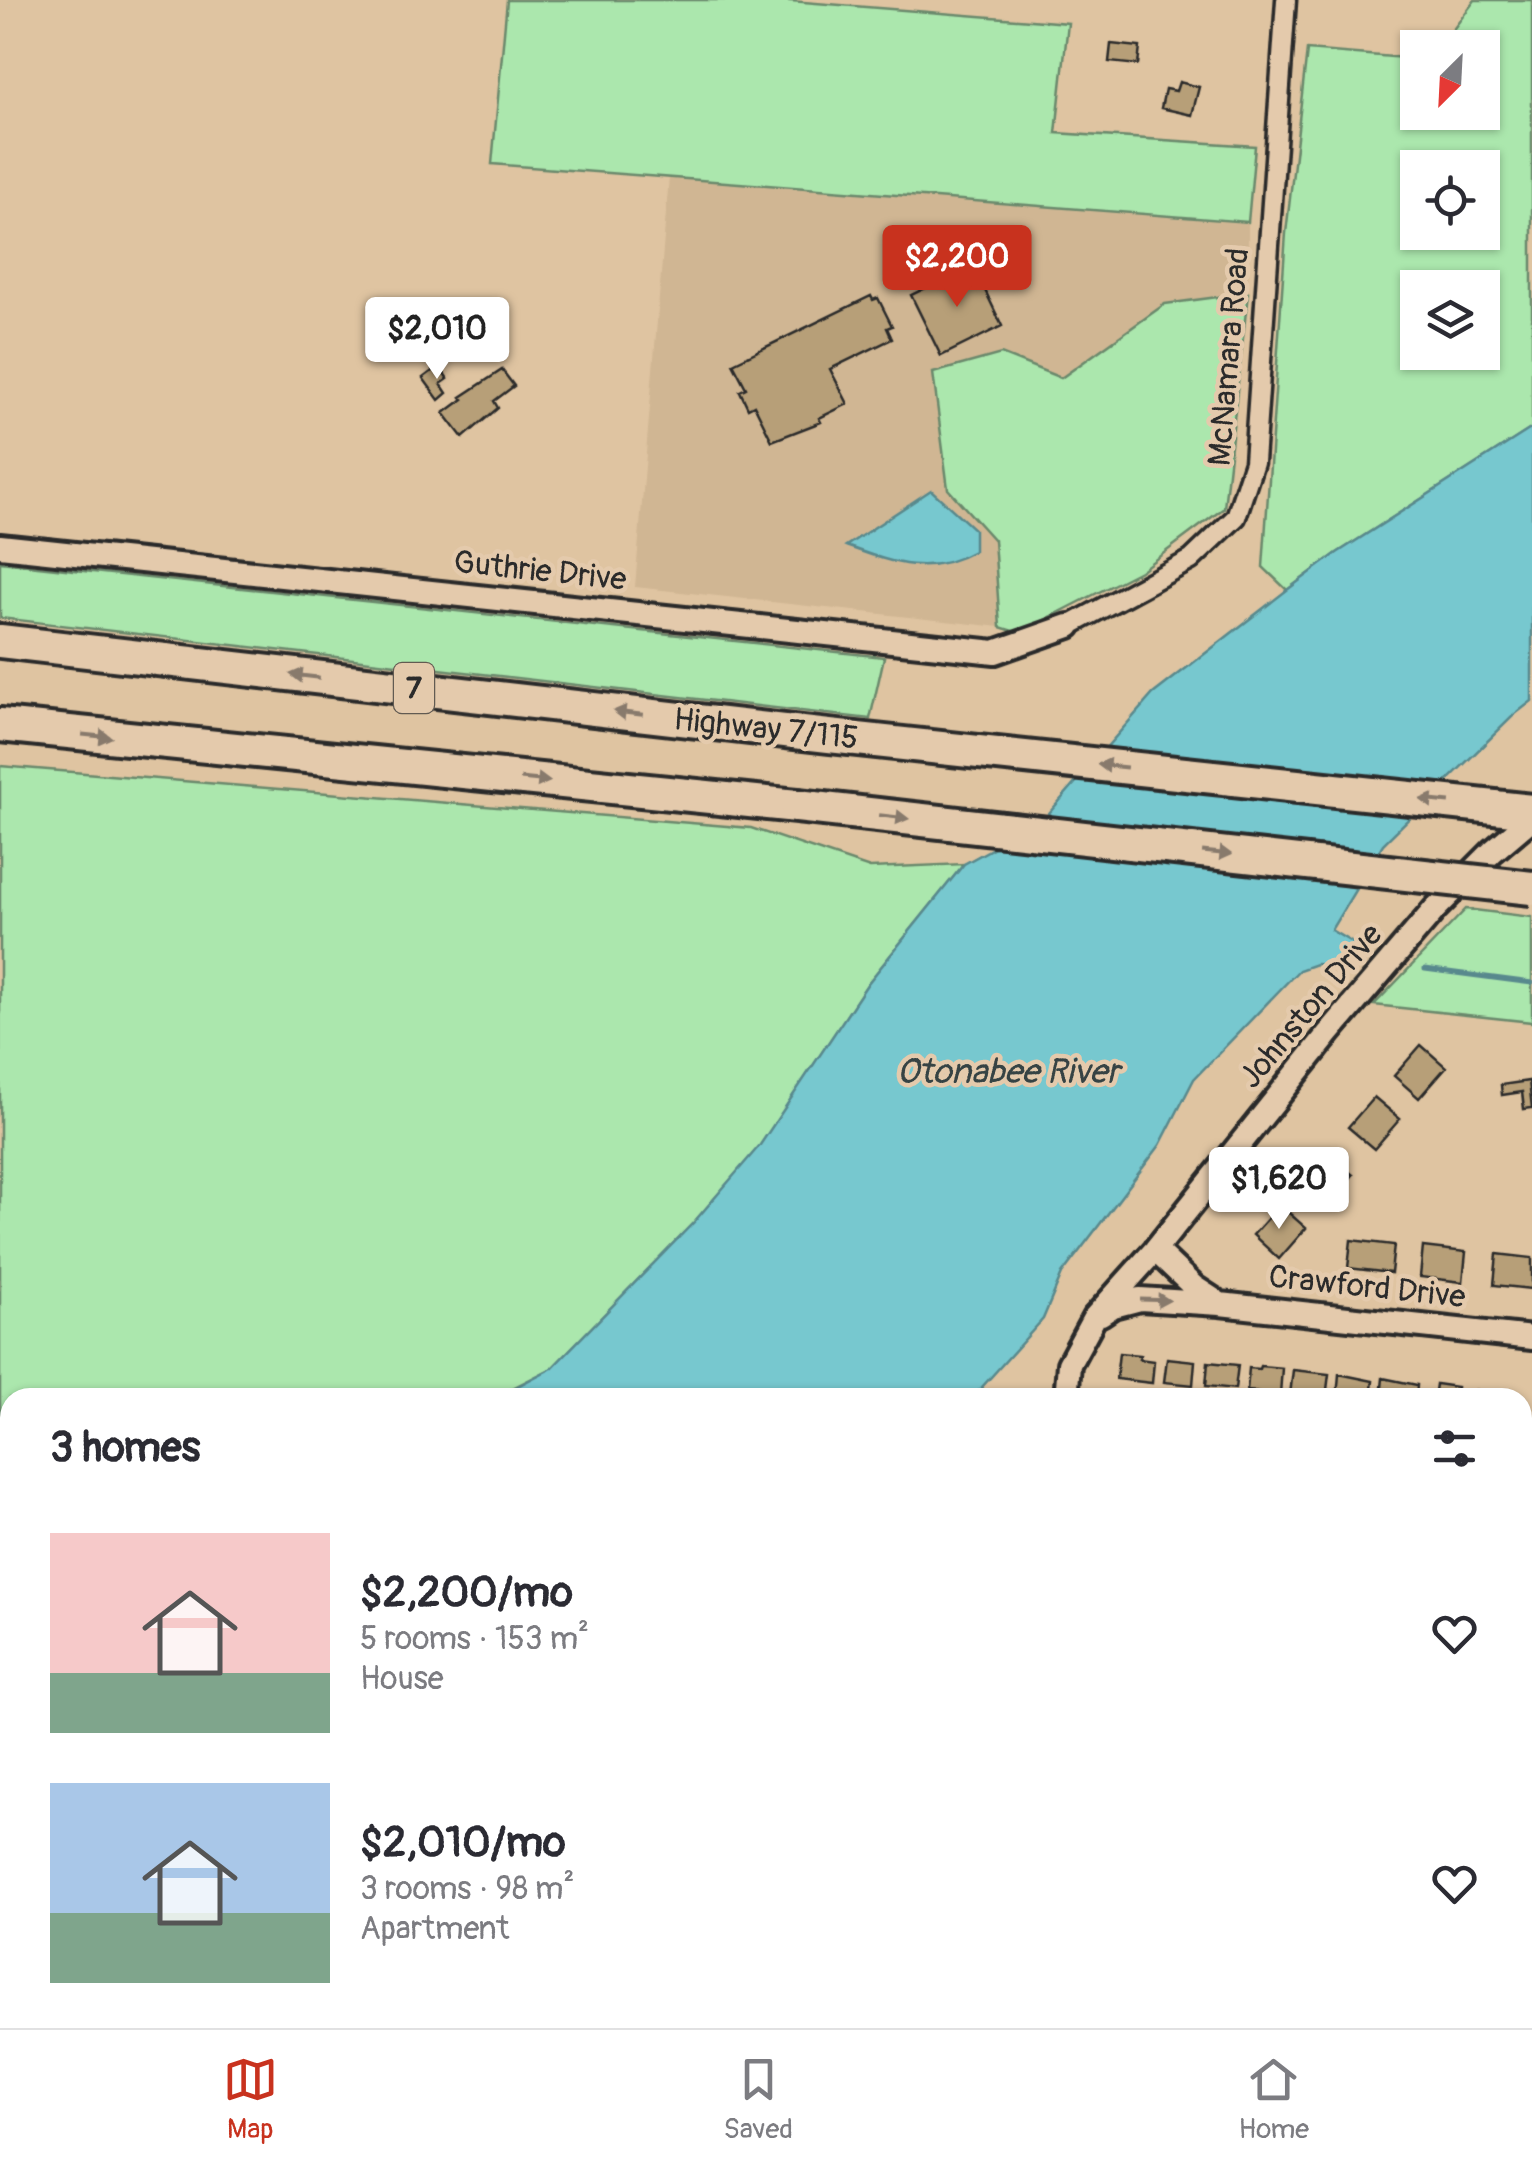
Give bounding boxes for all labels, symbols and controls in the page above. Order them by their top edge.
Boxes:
north arrow [1400,30,1500,130]
map controls [1400,30,1500,370]
button: locate [1400,150,1500,250]
pin: $2,200 [876,225,1038,310]
text: $2,200 [905,237,1009,277]
street label: McNamara Road [1200,246,1258,468]
button: layers [1400,270,1500,370]
pin: $2,010 [356,297,518,382]
text: $2,010 [387,309,487,349]
street label: Guthrie Drive [452,542,629,600]
road number: 7 [394,663,434,713]
one-way arrow [288,668,320,684]
street label: Highway 7/115 [672,699,860,759]
one-way arrow [611,705,643,721]
one-way arrow [82,728,113,744]
one-way arrow [1096,758,1127,774]
one-way arrow [520,772,551,788]
one-way arrow [1419,793,1450,809]
one-way arrow [879,809,911,825]
one-way arrow [1202,845,1234,861]
street label: Johnston Drive [1231,915,1392,1096]
water label: Otonabee River [896,1050,1124,1094]
pin: $1,620 [1198,1147,1360,1232]
text: $1,620 [1231,1159,1327,1199]
street label: Crawford Drive [1267,1257,1468,1317]
one-way arrow [1139,1293,1171,1309]
icon: filters [1427,1421,1482,1476]
text: 3 homes [50,1422,200,1474]
text: $2,200/mo [360,1567,573,1619]
icon: home [130,1573,250,1693]
icon: heart [1427,1606,1482,1661]
text: 5 rooms · 153 m² [360,1619,589,1659]
text: House [360,1659,444,1699]
text: $2,010/mo [360,1817,566,1869]
icon: home [130,1823,250,1943]
icon: heart [1427,1856,1482,1911]
text: 3 rooms · 98 m² [360,1869,574,1909]
text: Apartment [360,1909,509,1949]
tab: Map [223,2052,278,2147]
tab: Saved [723,2052,793,2147]
tab: Home [1239,2052,1309,2147]

